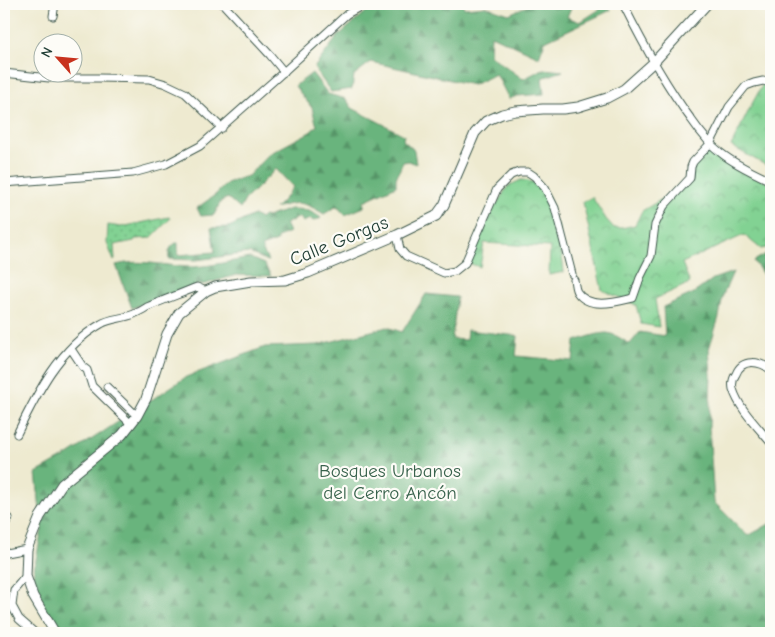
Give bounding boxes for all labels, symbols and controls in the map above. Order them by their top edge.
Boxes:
north arrow [32,32,82,82]
text: N [37,44,57,60]
street label: Calle Gorgas [287,211,391,271]
park label: Bosques Urbanos del Cerro Ancón [319,460,461,504]

